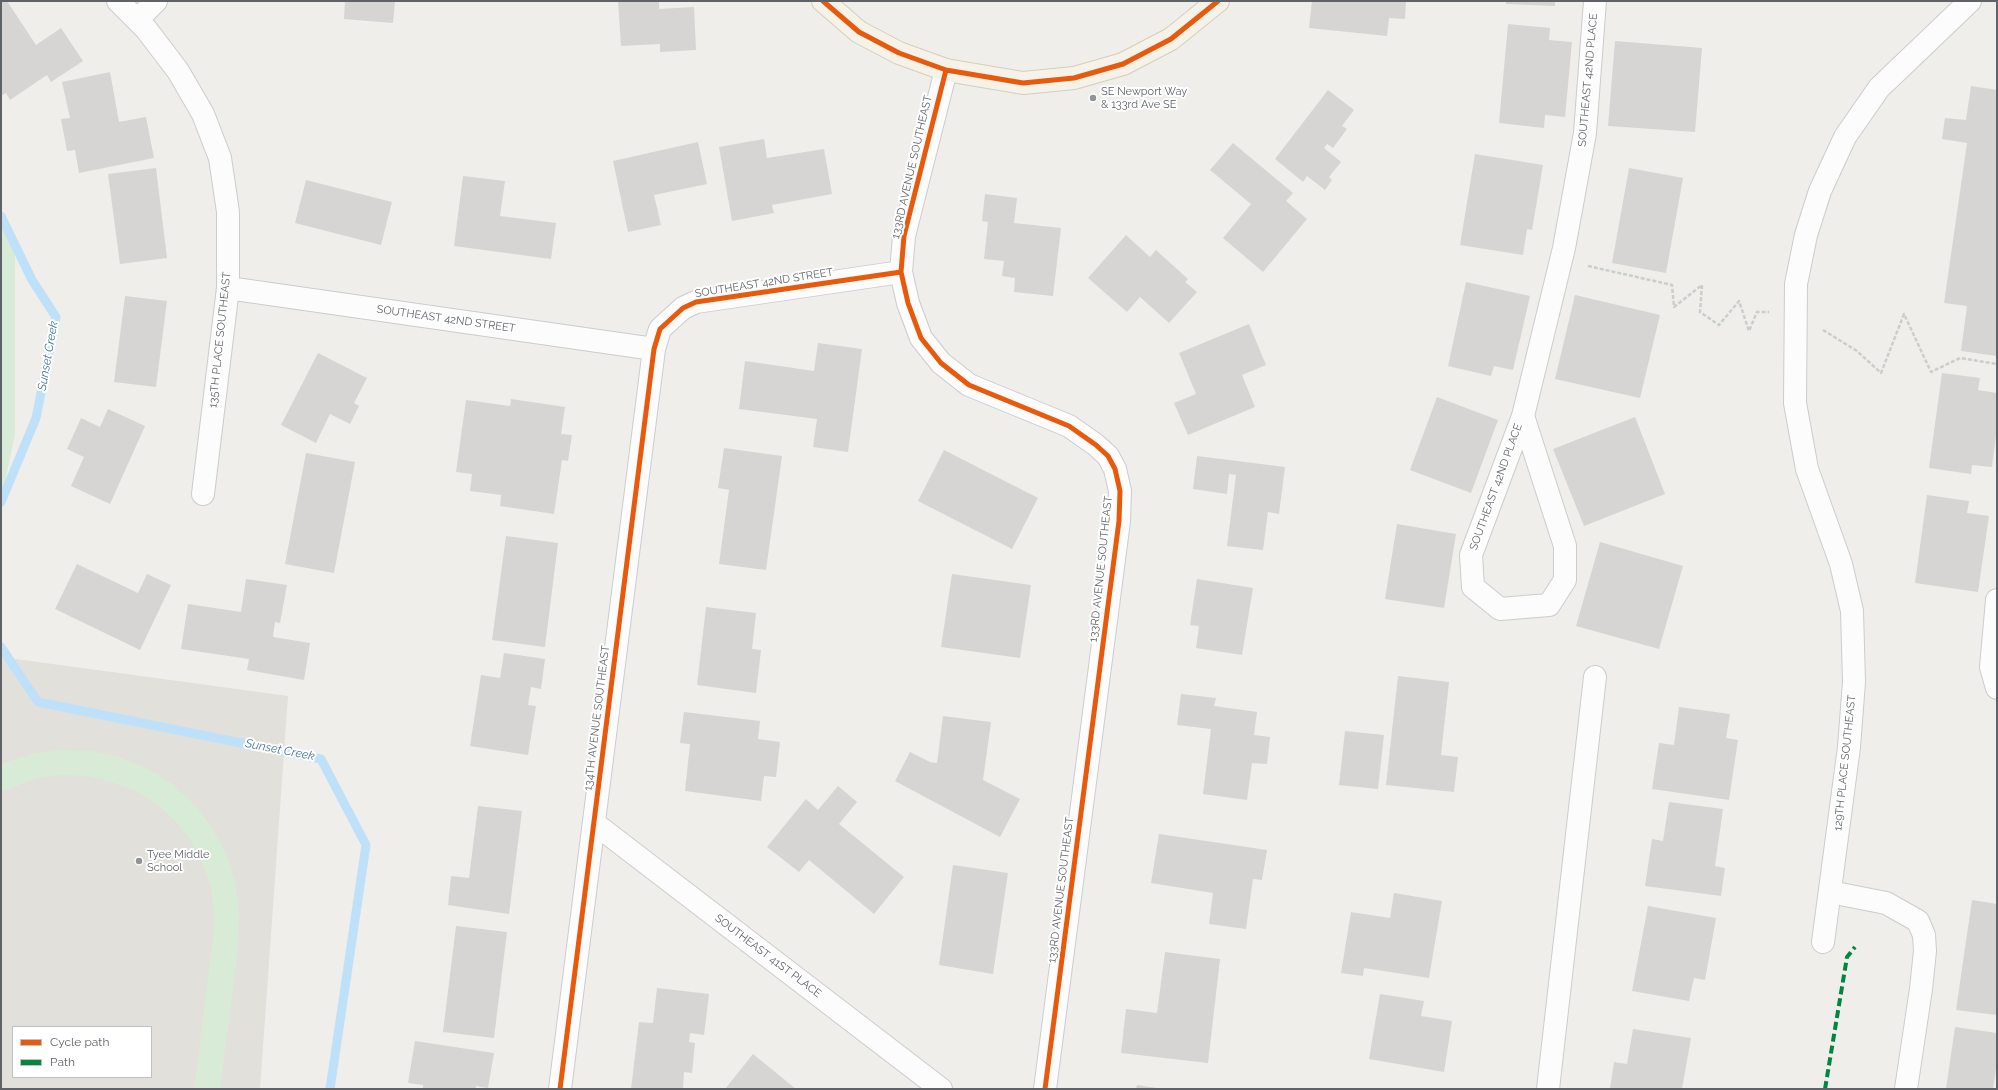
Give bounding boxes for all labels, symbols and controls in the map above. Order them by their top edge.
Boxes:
street label: SOUTHEAST 42ND PLACE [1576,13,1600,147]
place label: SE Newport Way & 133rd Ave SE [1101,85,1187,111]
marker: SE Newport Way & 133rd Ave SE [1088,93,1098,103]
street label: 133RD AVENUE SOUTHEAST [889,94,935,240]
street label: SOUTHEAST 42ND STREET [694,266,834,300]
street label: 135TH PLACE SOUTHEAST [206,271,234,409]
street label: SOUTHEAST 42ND STREET [376,303,516,335]
water label: Sunset Creek [35,320,61,392]
street label: SOUTHEAST 42ND PLACE [1467,422,1525,552]
street label: 133RD AVENUE SOUTHEAST [1087,495,1115,643]
street label: 134TH AVENUE SOUTHEAST [582,645,612,791]
street label: 129TH PLACE SOUTHEAST [1831,694,1859,832]
water label: Sunset Creek [244,736,316,764]
street label: 133RD AVENUE SOUTHEAST [1045,816,1077,964]
place label: Tyee Middle School [147,848,209,874]
marker: Tyee Middle School [134,856,144,866]
street label: SOUTHEAST 41ST PLACE [712,912,824,1000]
legend [12,1026,152,1078]
text: Cycle path [50,1035,109,1049]
text: Path [50,1055,75,1069]

